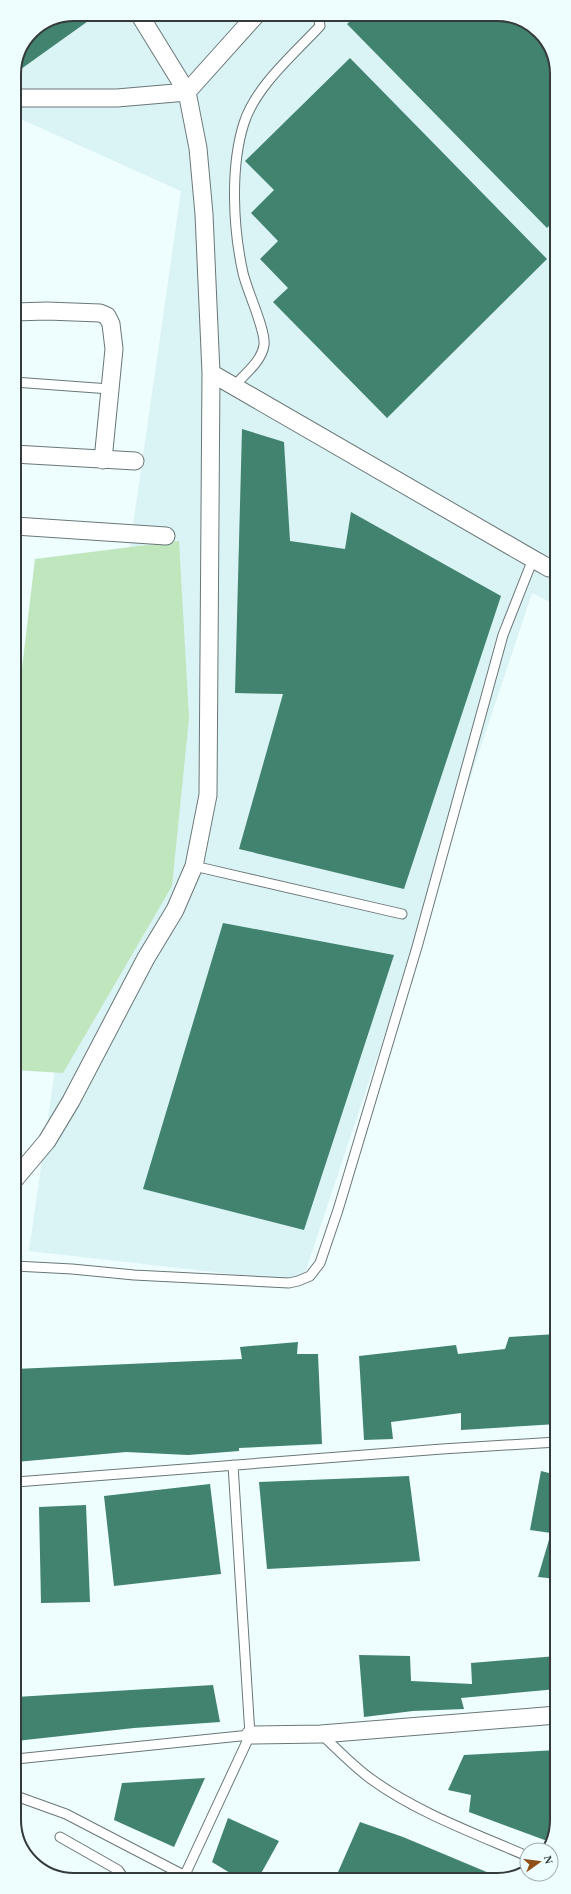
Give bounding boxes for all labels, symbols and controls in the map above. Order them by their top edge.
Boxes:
north arrow [519,1842,559,1882]
text: N [542,1854,555,1865]

